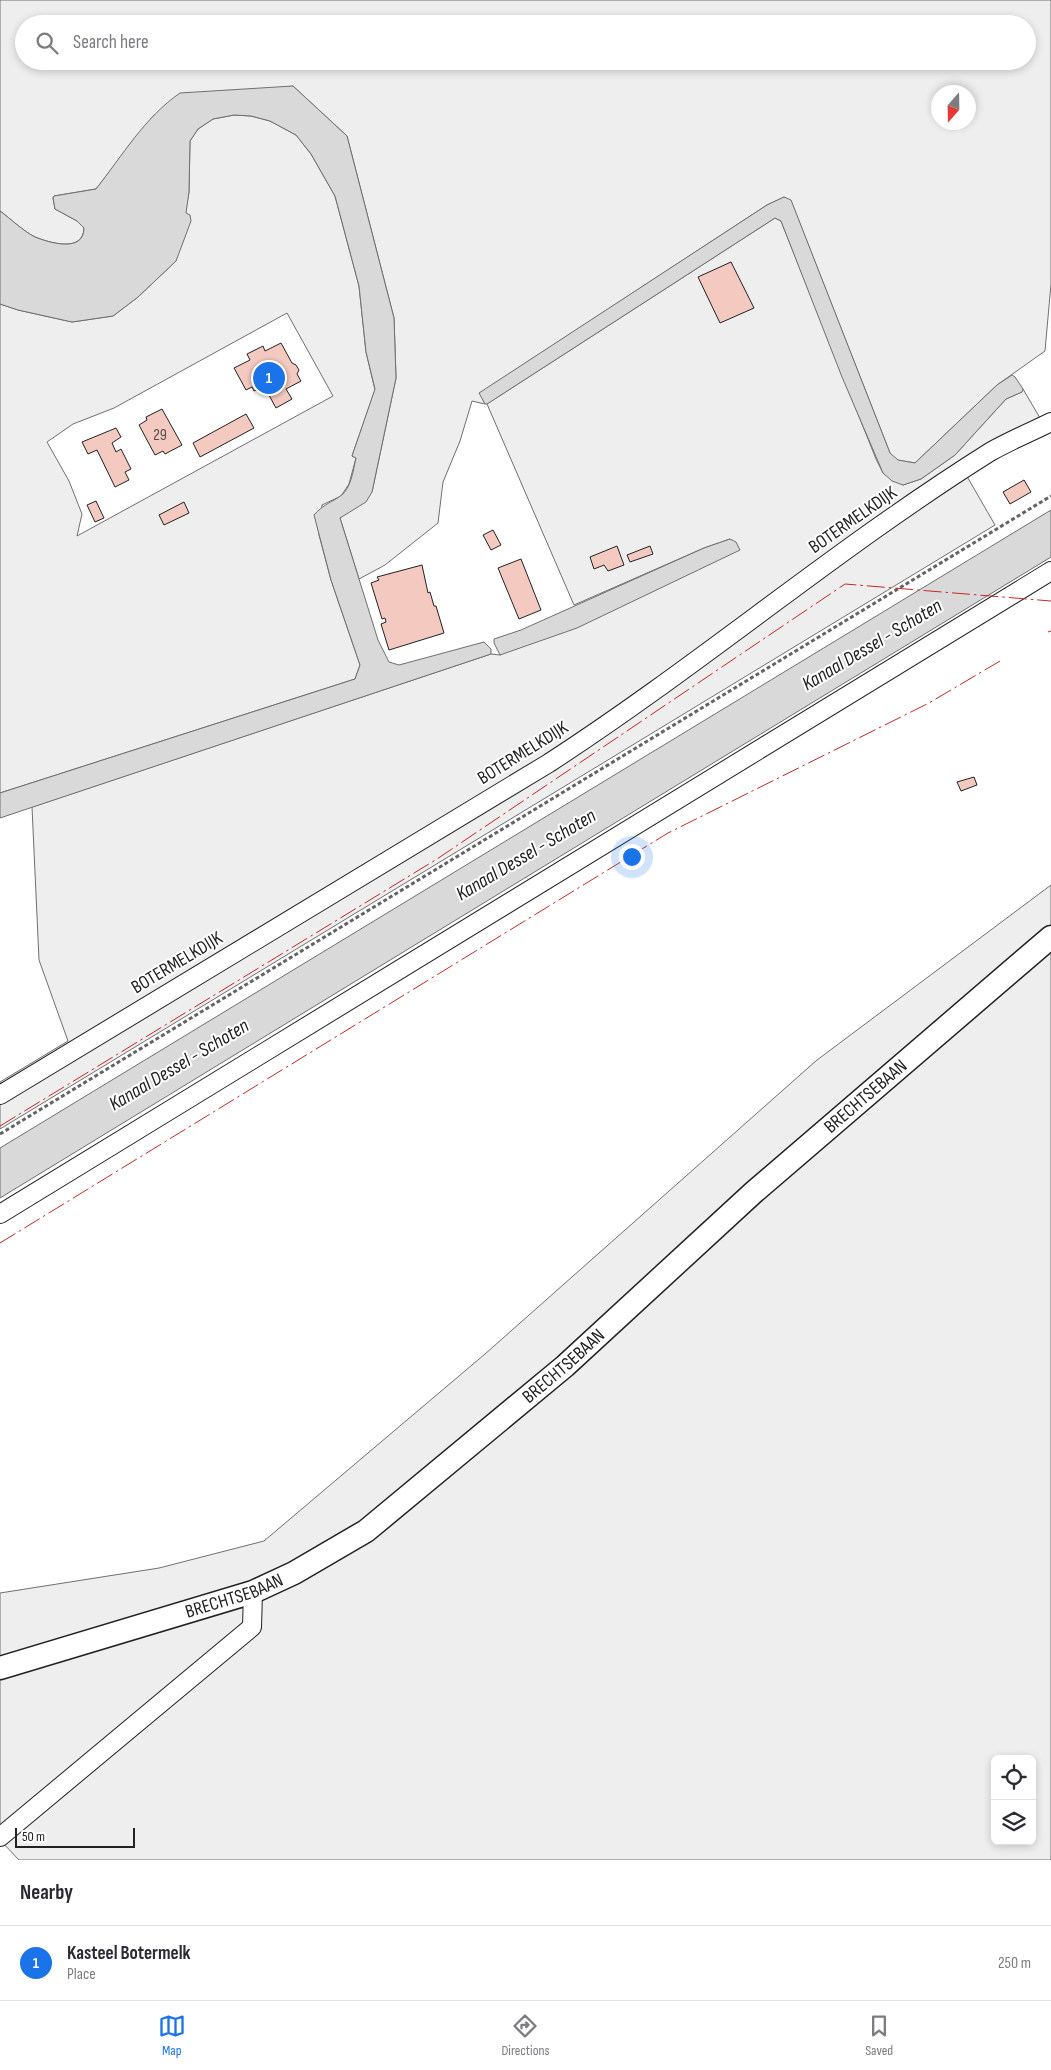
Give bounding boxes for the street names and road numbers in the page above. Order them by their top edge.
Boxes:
street label: BOTERMELKDIJK [805,481,902,559]
street label: BOTERMELKDIJK [474,716,573,790]
street label: BOTERMELKDIJK [127,927,227,999]
street label: BRECHTSEBAAN [819,1054,912,1138]
street label: BRECHTSEBAAN [517,1324,609,1408]
street label: BRECHTSEBAAN [183,1568,287,1623]

